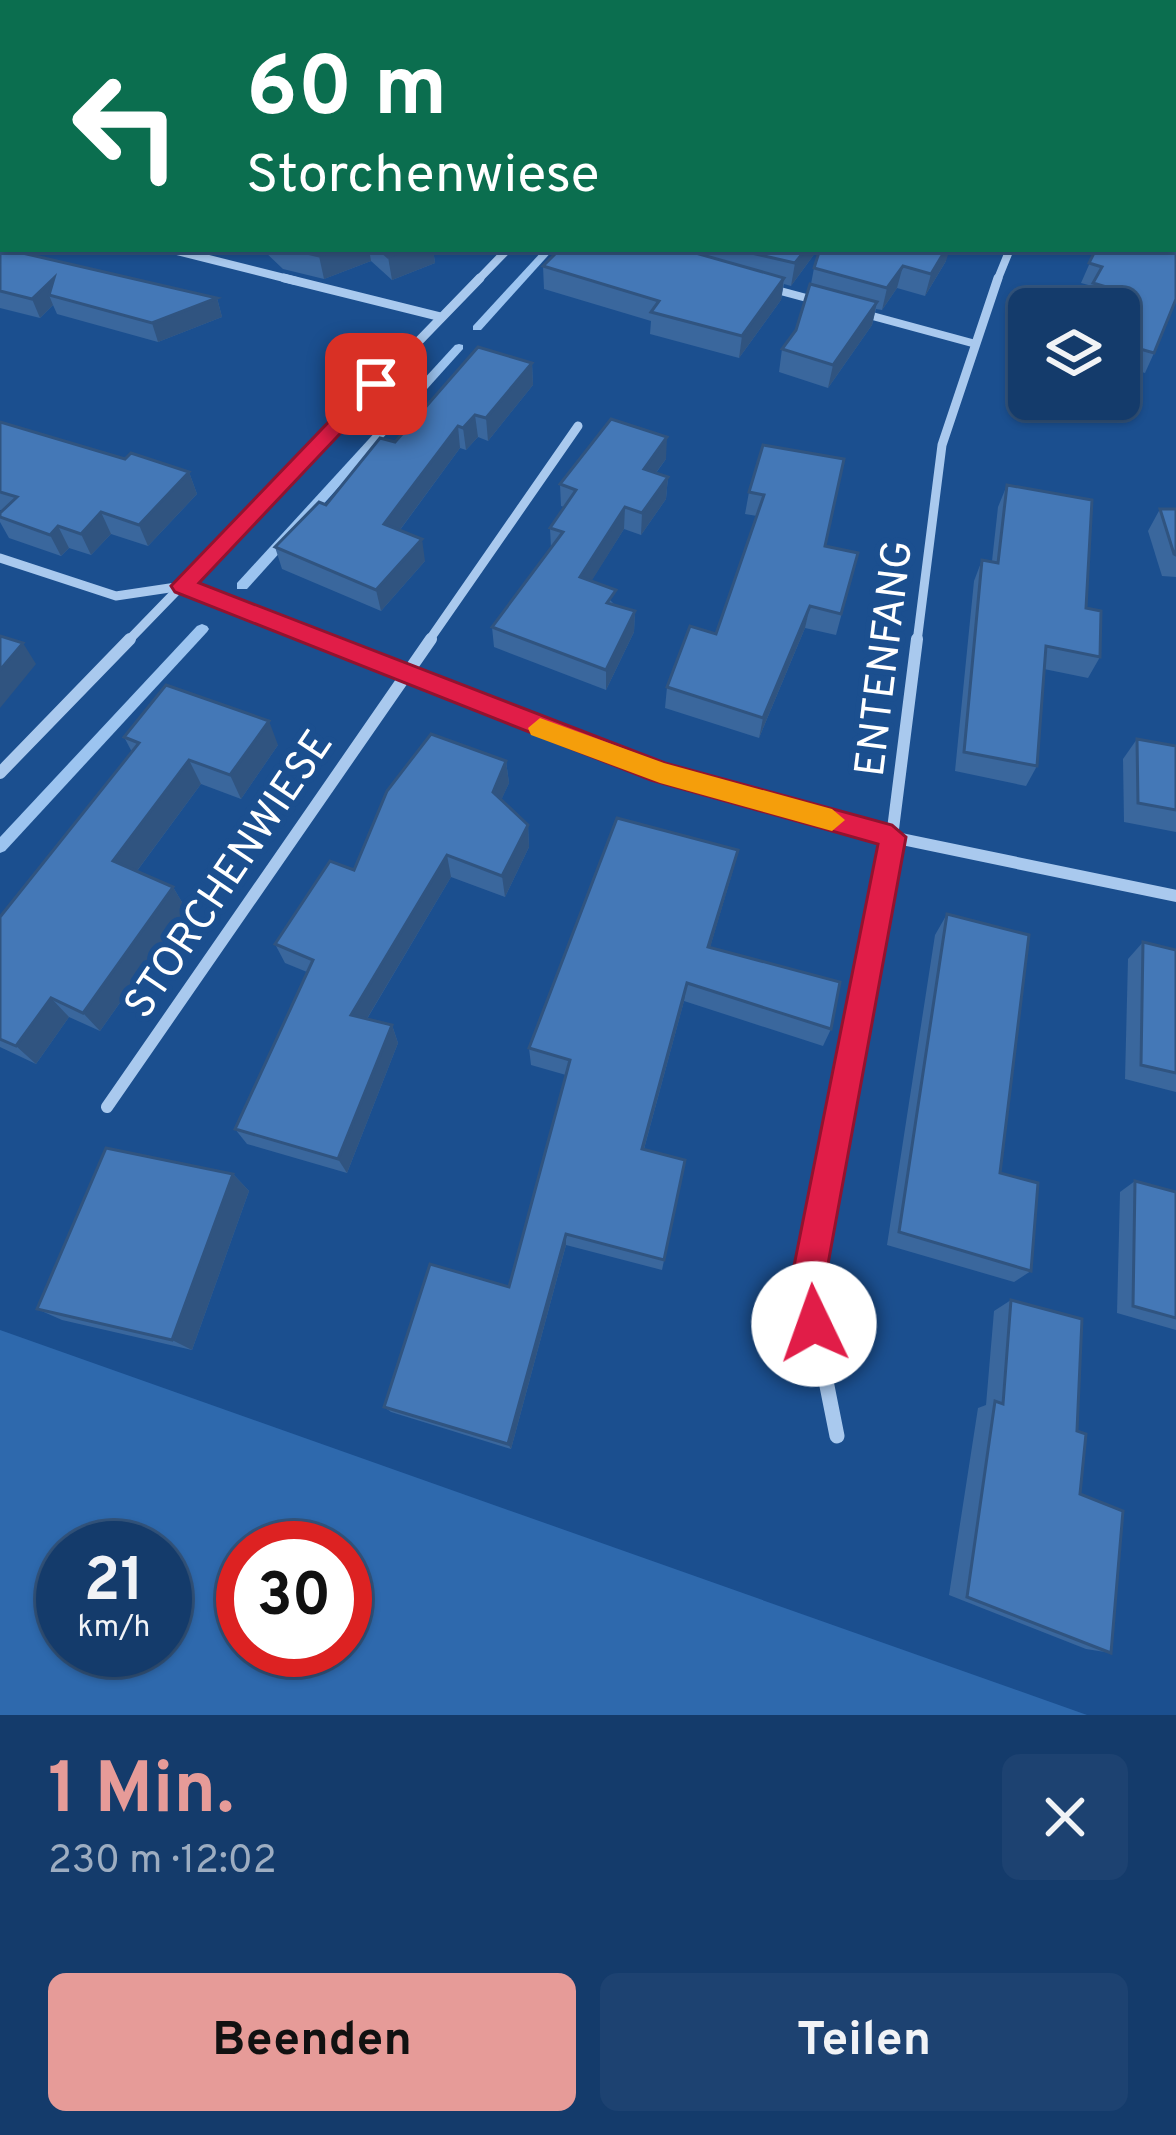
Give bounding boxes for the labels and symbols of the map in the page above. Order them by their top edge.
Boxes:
pin [325,333,427,435]
street label: ENTENFANG [846,537,927,780]
street label: STORCHENWIESE [115,721,347,1030]
position arrow [751,1261,877,1387]
speed limit sign: 30 [216,1521,372,1677]

